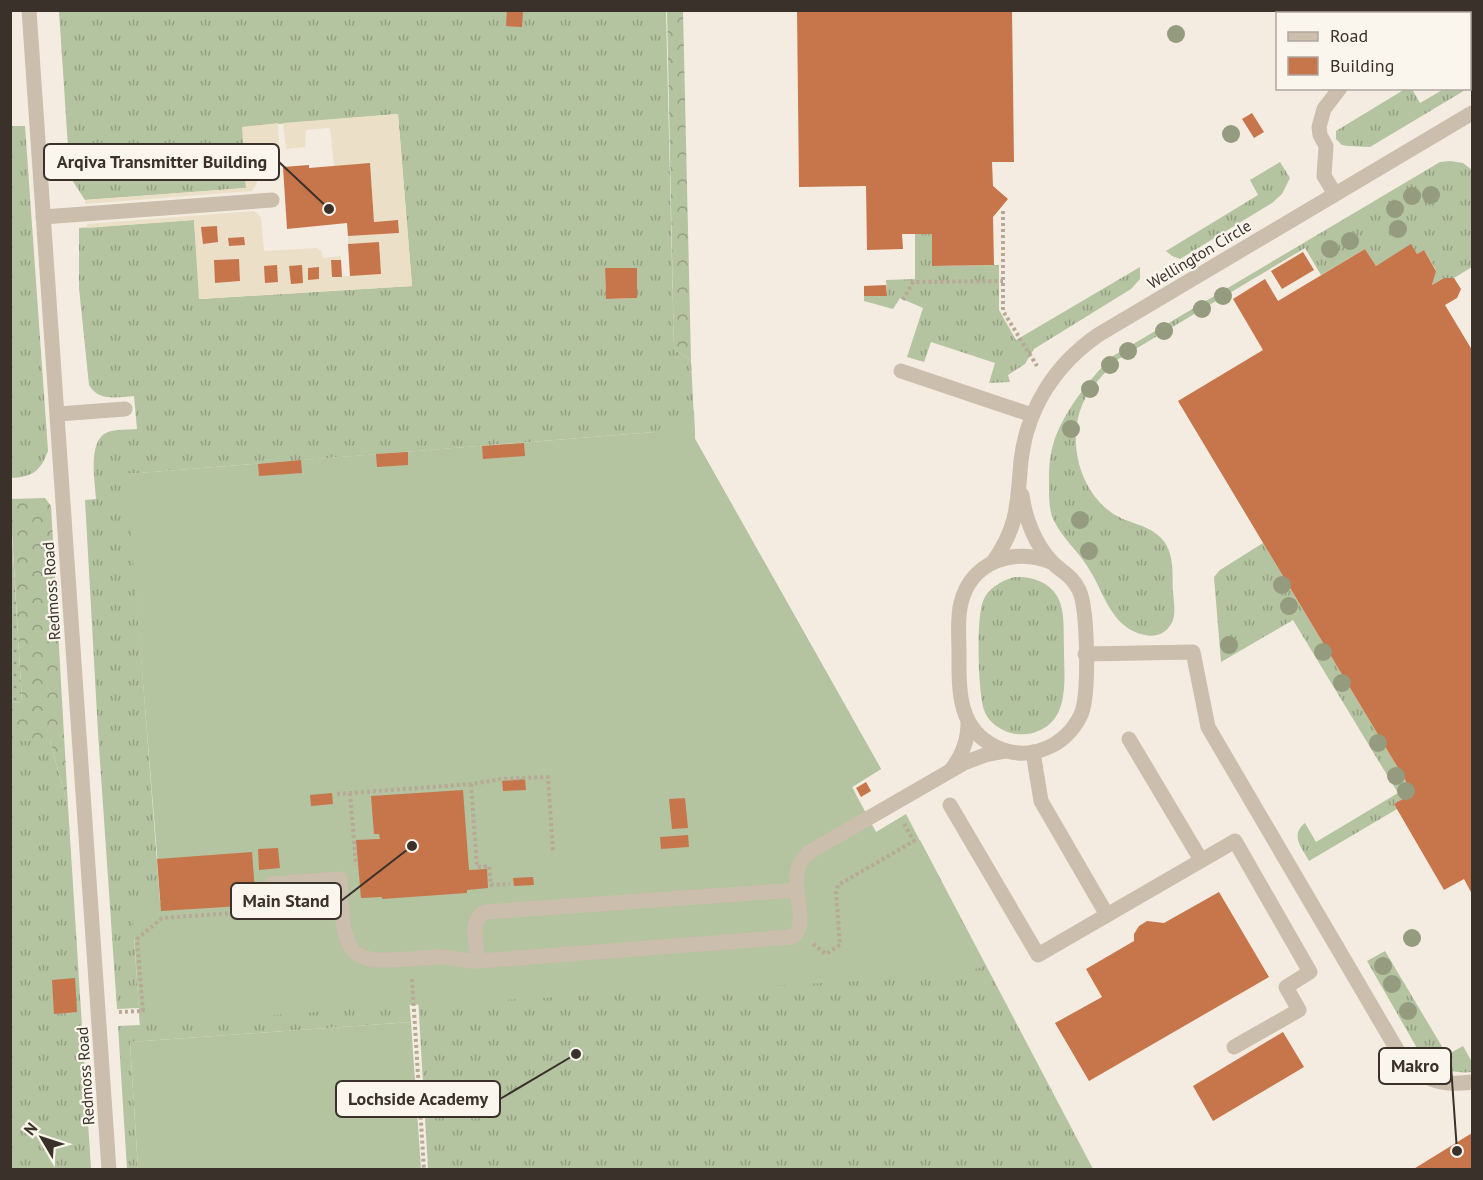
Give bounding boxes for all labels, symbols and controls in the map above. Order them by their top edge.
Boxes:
legend [1276,12,1471,90]
text: Road [1330,24,1368,47]
text: Building [1330,54,1394,77]
callout: Arqiva Transmitter Building [44,144,279,180]
text: Arqiva Transmitter Building [57,150,267,173]
street label: Wellington Circle [1144,215,1254,293]
street label: Redmoss Road [38,541,64,641]
callout: Main Stand [231,883,341,919]
text: Main Stand [243,889,329,912]
street label: Redmoss Road [72,1026,98,1126]
callout: Makro [1379,1048,1451,1084]
text: Makro [1391,1054,1439,1077]
callout: Lochside Academy [336,1081,500,1117]
text: Lochside Academy [348,1087,488,1110]
north arrow [12,1108,72,1168]
text: N [19,1118,41,1139]

